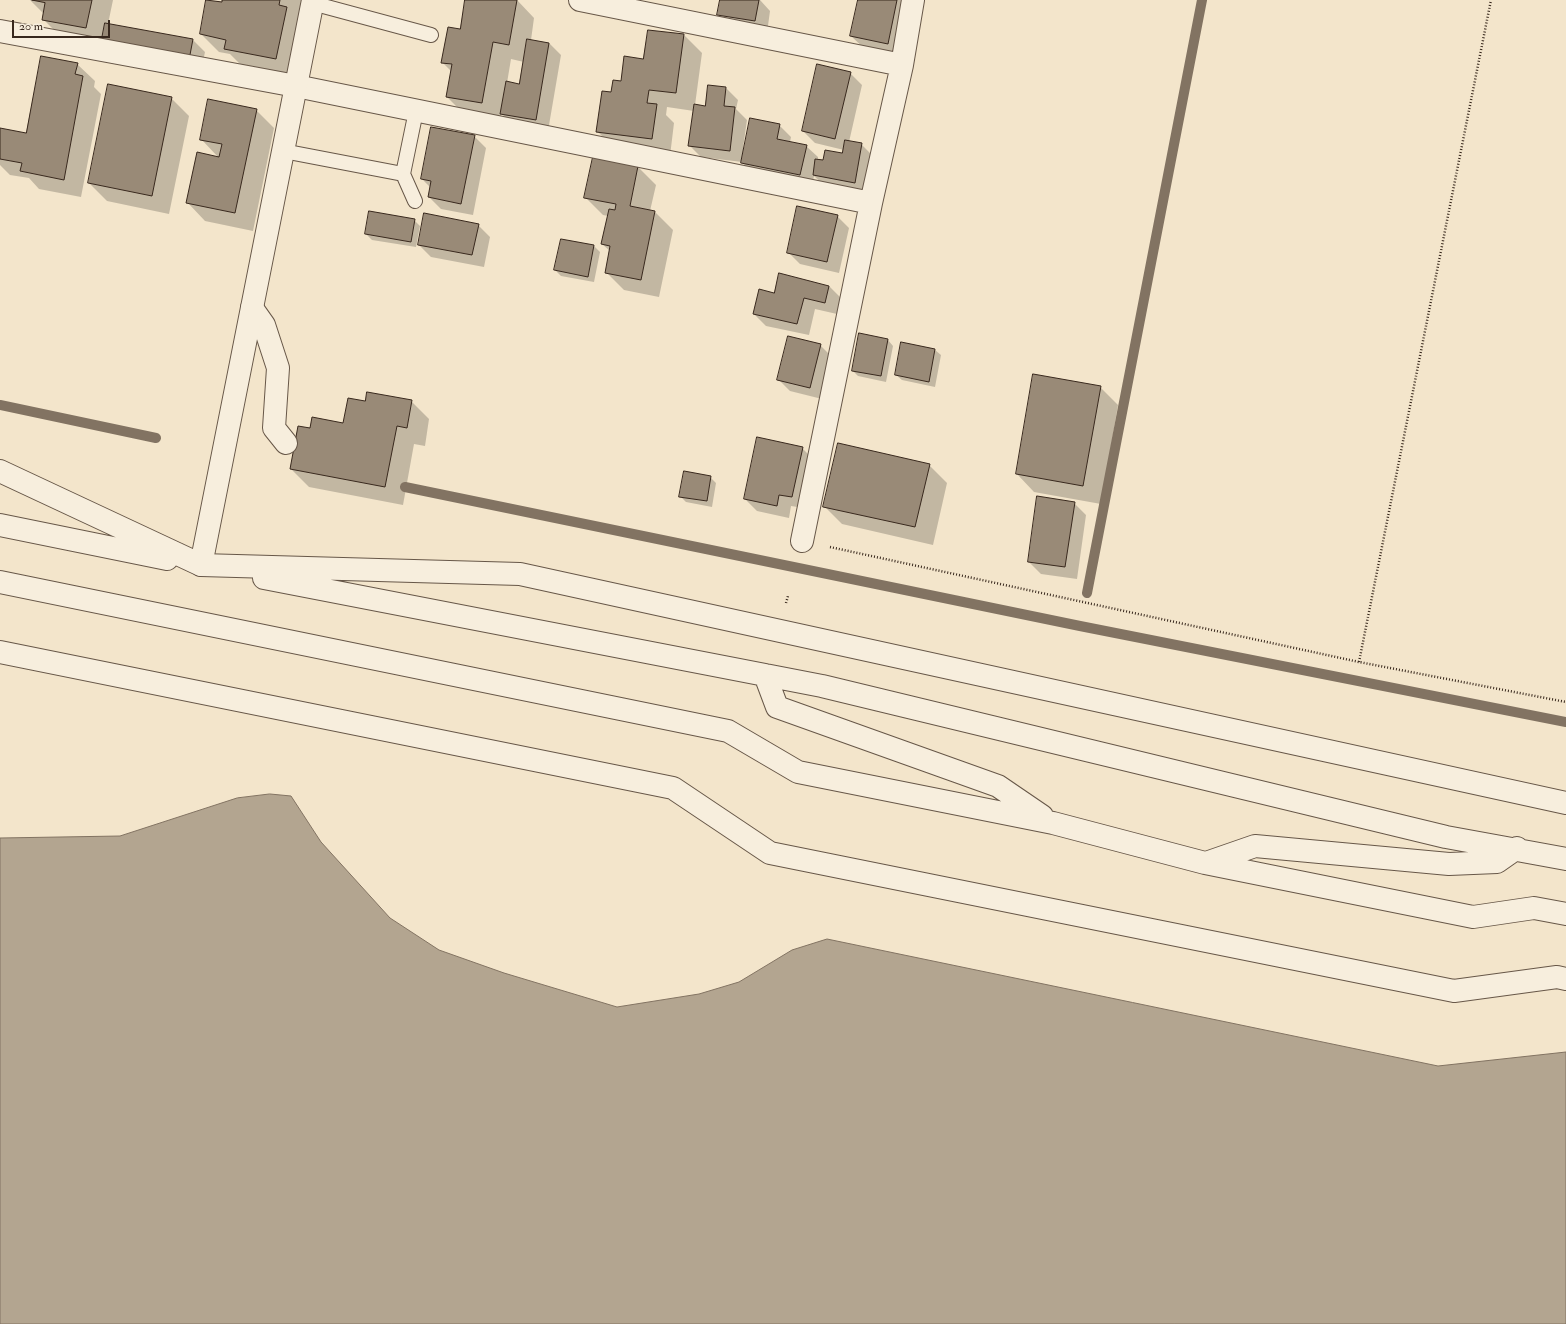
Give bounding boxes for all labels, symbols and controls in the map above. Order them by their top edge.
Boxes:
scale bar [14,12,112,38]
text: 20 m [19,19,43,34]

